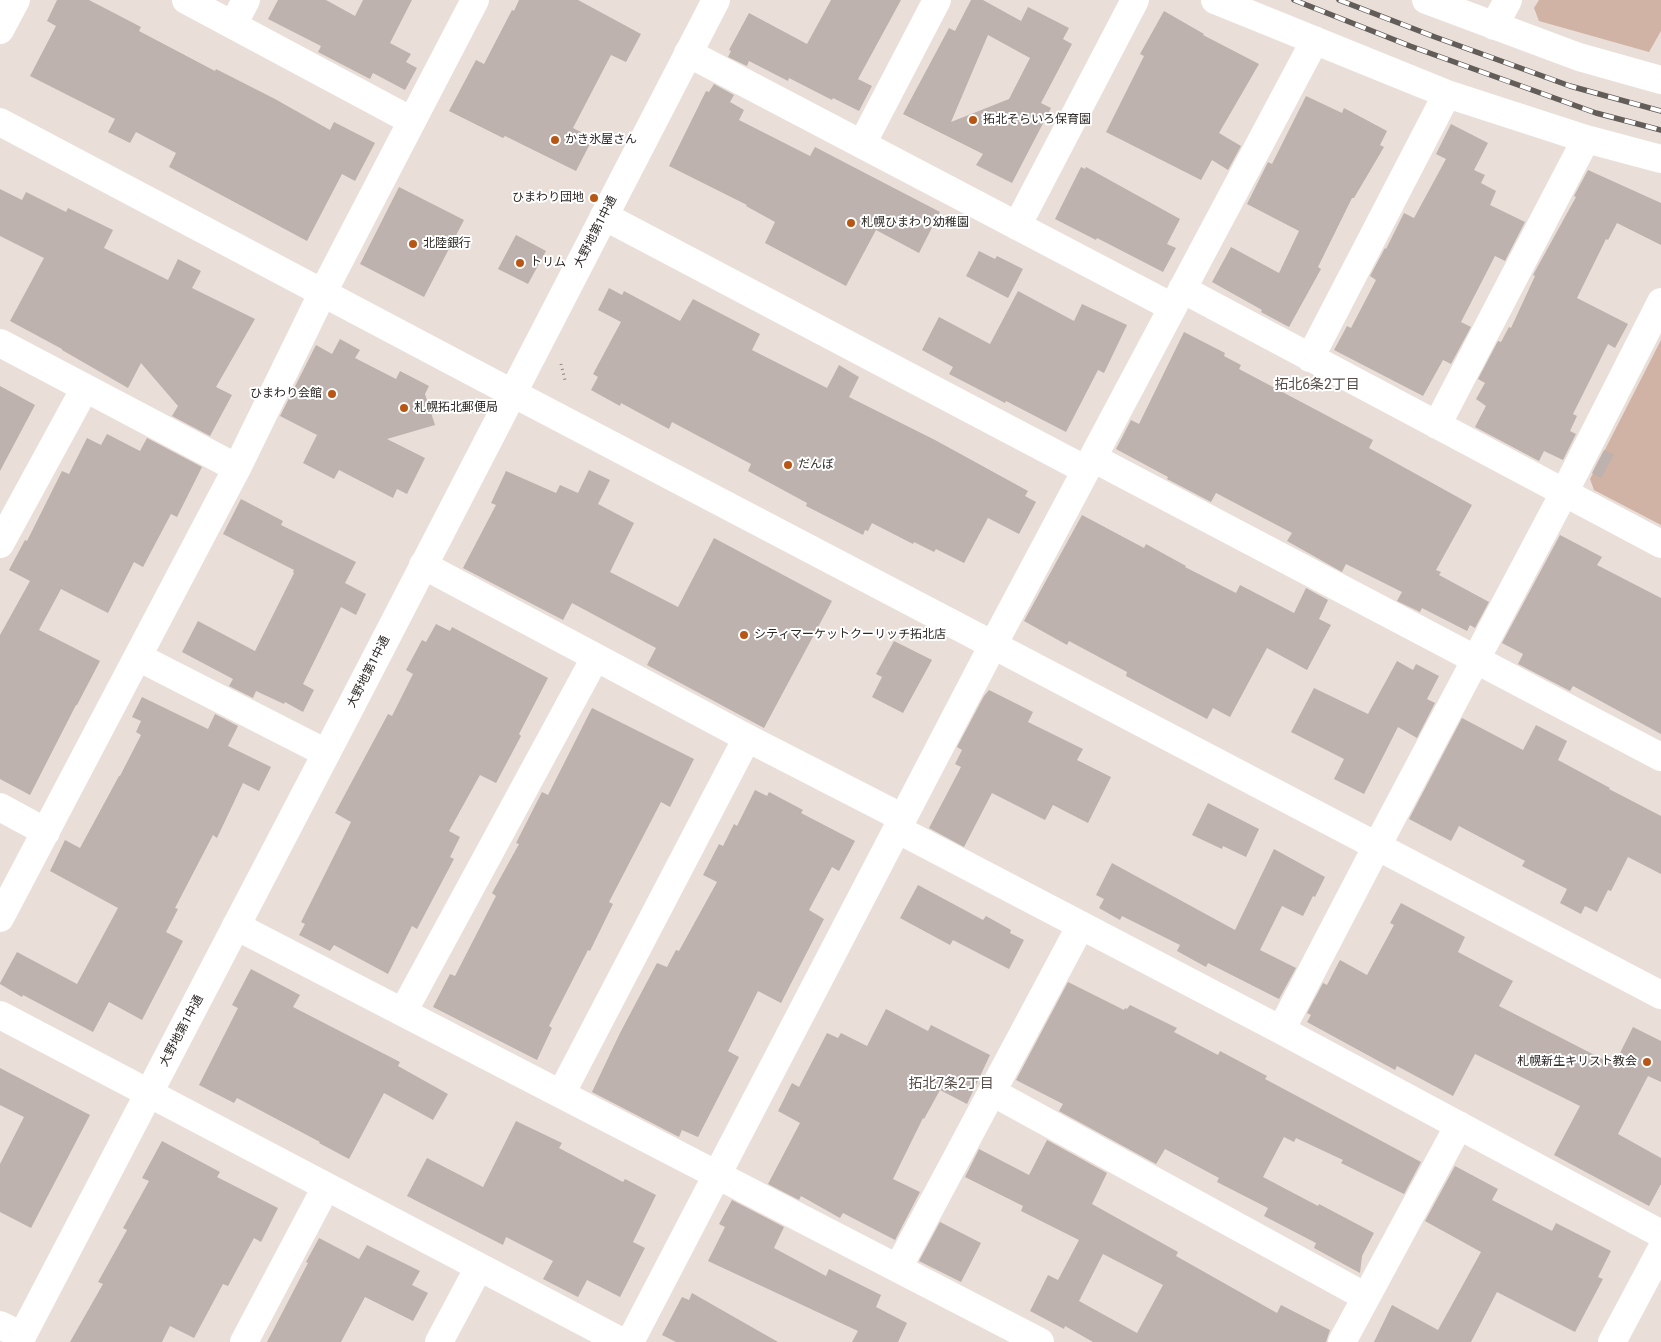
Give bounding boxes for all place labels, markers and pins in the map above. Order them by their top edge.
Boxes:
place label: 拓北そらいろ保育園 [983,113,1091,127]
marker: 拓北そらいろ保育園 [967,114,979,126]
place label: かき氷屋さん [565,133,637,147]
marker: かき氷屋さん [549,134,561,146]
place label: ひまわり団地 [512,191,584,205]
marker: ひまわり団地 [588,192,600,204]
place label: 札幌ひまわり幼稚園 [861,216,969,230]
marker: 札幌ひまわり幼稚園 [845,217,857,229]
place label: 北陸銀行 [423,237,471,251]
marker: 北陸銀行 [407,238,419,250]
place label: トリム [530,256,566,270]
marker: トリム [514,257,526,269]
place label: ひまわり会館 [250,387,322,401]
marker: ひまわり会館 [326,388,338,400]
place label: 札幌拓北郵便局 [414,401,498,415]
marker: 札幌拓北郵便局 [398,402,410,414]
place label: だんぼ [798,458,834,472]
marker: だんぼ [782,459,794,471]
place label: シティマーケットクーリッチ拓北店 [754,628,946,642]
marker: シティマーケットクーリッチ拓北店 [738,629,750,641]
place label: 札幌新生キリスト教会 [1517,1055,1637,1069]
marker: 札幌新生キリスト教会 [1641,1056,1653,1068]

